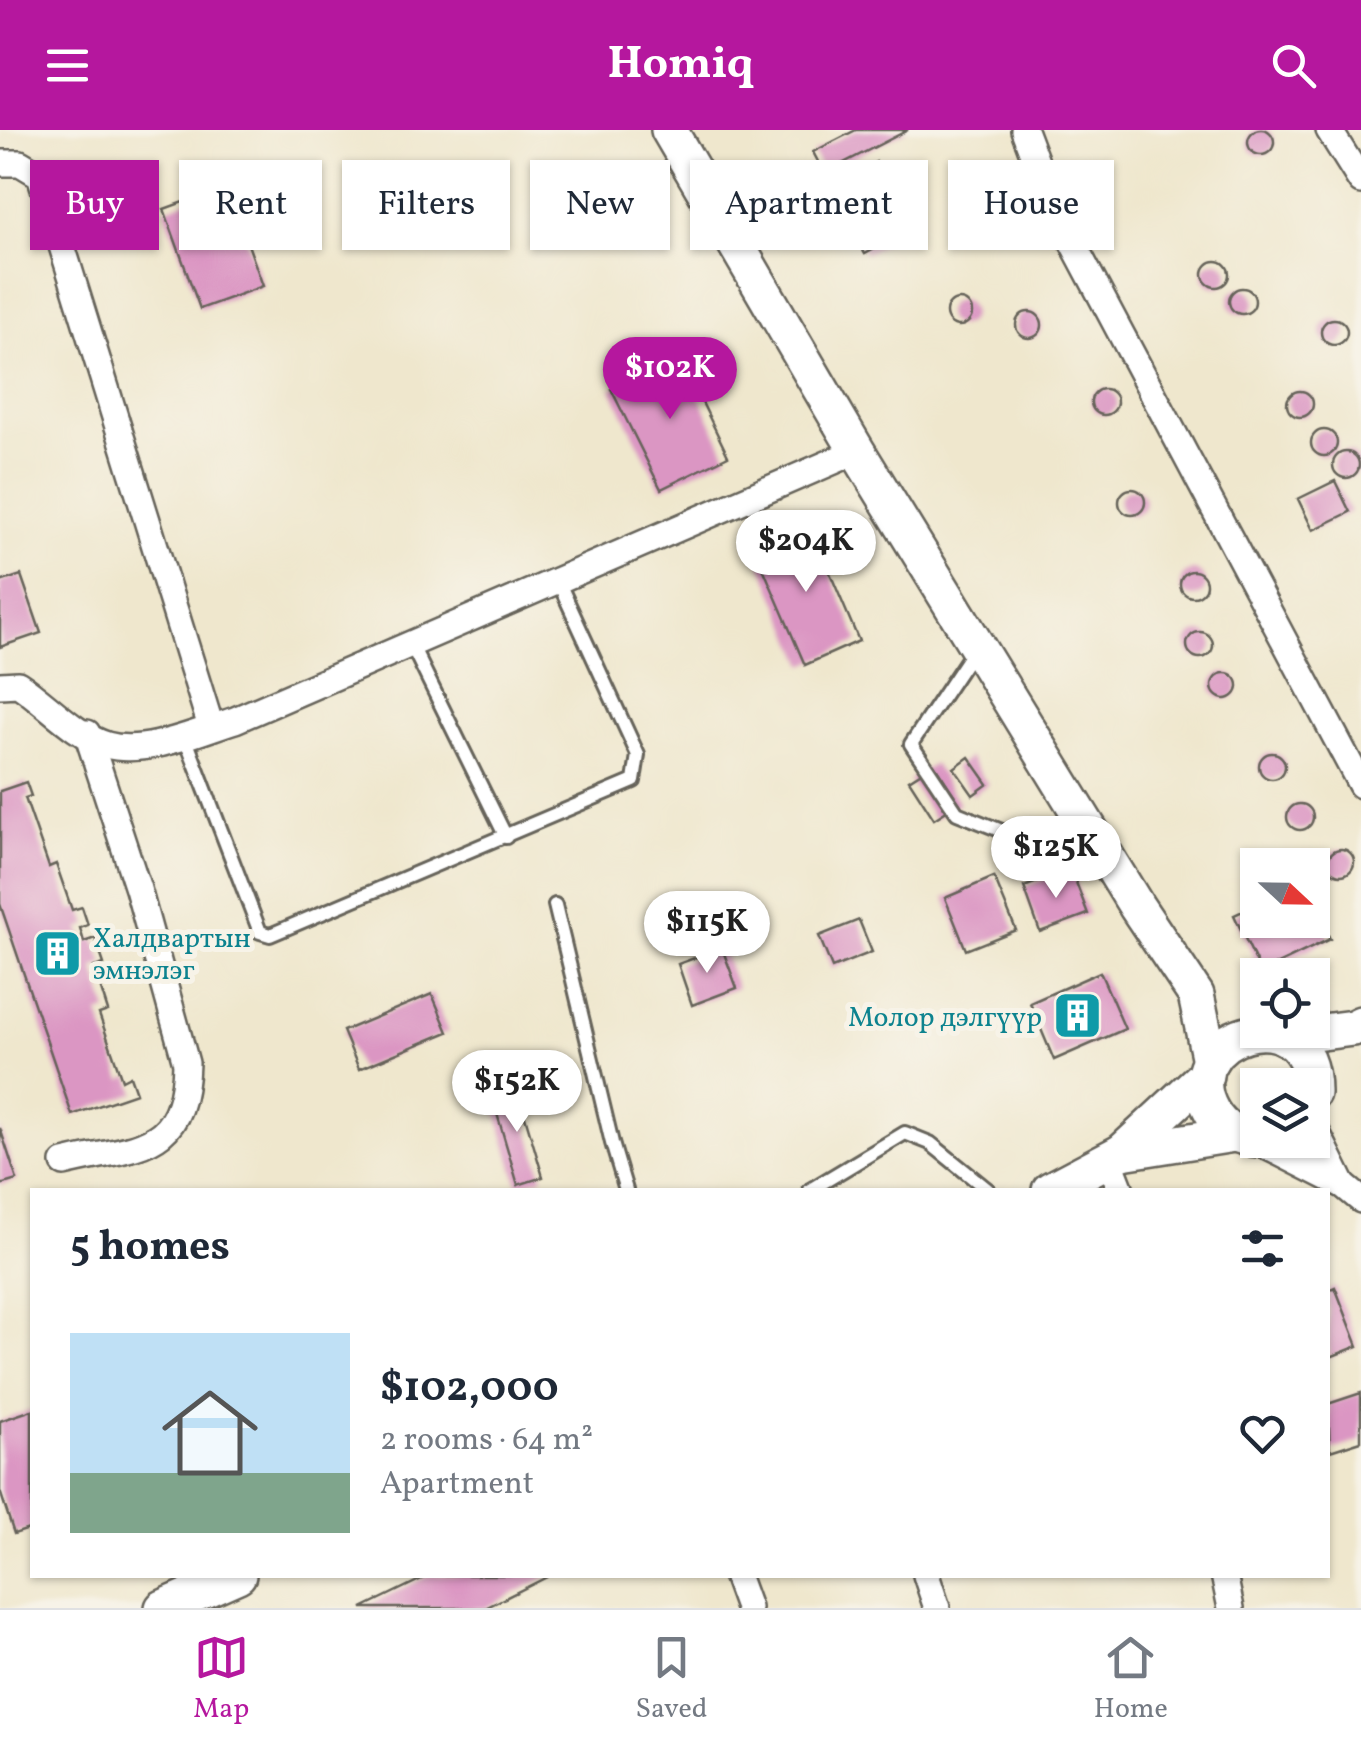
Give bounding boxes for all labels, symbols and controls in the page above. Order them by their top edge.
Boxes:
text: Homiq [607,34,754,97]
icon: menu [40,38,95,93]
icon: search [1266,38,1321,93]
chip: Buy [30,160,159,250]
chip: Rent [179,160,322,250]
chip: Filters [342,160,510,250]
chip: New [530,160,670,250]
chip: Apartment [690,160,928,250]
chip: House [948,160,1114,250]
pin: $102K [600,337,740,422]
text: $102K [625,347,715,391]
pin: $204K [736,510,876,595]
text: $204K [758,520,854,564]
pin: $125K [986,816,1126,901]
text: $125K [1013,826,1099,870]
north arrow [1240,848,1330,938]
map controls [1240,848,1330,1158]
pin: $115K [637,891,777,976]
text: $115K [666,901,748,945]
place label: Халдвартын эмнэлэг [93,920,251,991]
building icon: Халдвартын эмнэлэг [32,927,84,979]
button: locate [1240,958,1330,1048]
building icon: Молор дэлгүүр [1051,990,1103,1042]
place label: Молор дэлгүүр [848,999,1042,1038]
pin: $152K [447,1050,587,1135]
text: $152K [474,1060,560,1104]
button: layers [1240,1068,1330,1158]
text: 5 homes [70,1219,230,1278]
icon: filters [1235,1221,1290,1276]
text: $102,000 [380,1360,559,1419]
icon: home [150,1373,270,1493]
icon: heart [1235,1406,1290,1461]
text: 2 rooms · 64 m² [380,1419,593,1463]
text: Apartment [380,1463,534,1507]
tab: Map [193,1630,249,1729]
tab: Saved [635,1630,708,1729]
tab: Home [1094,1630,1168,1729]

